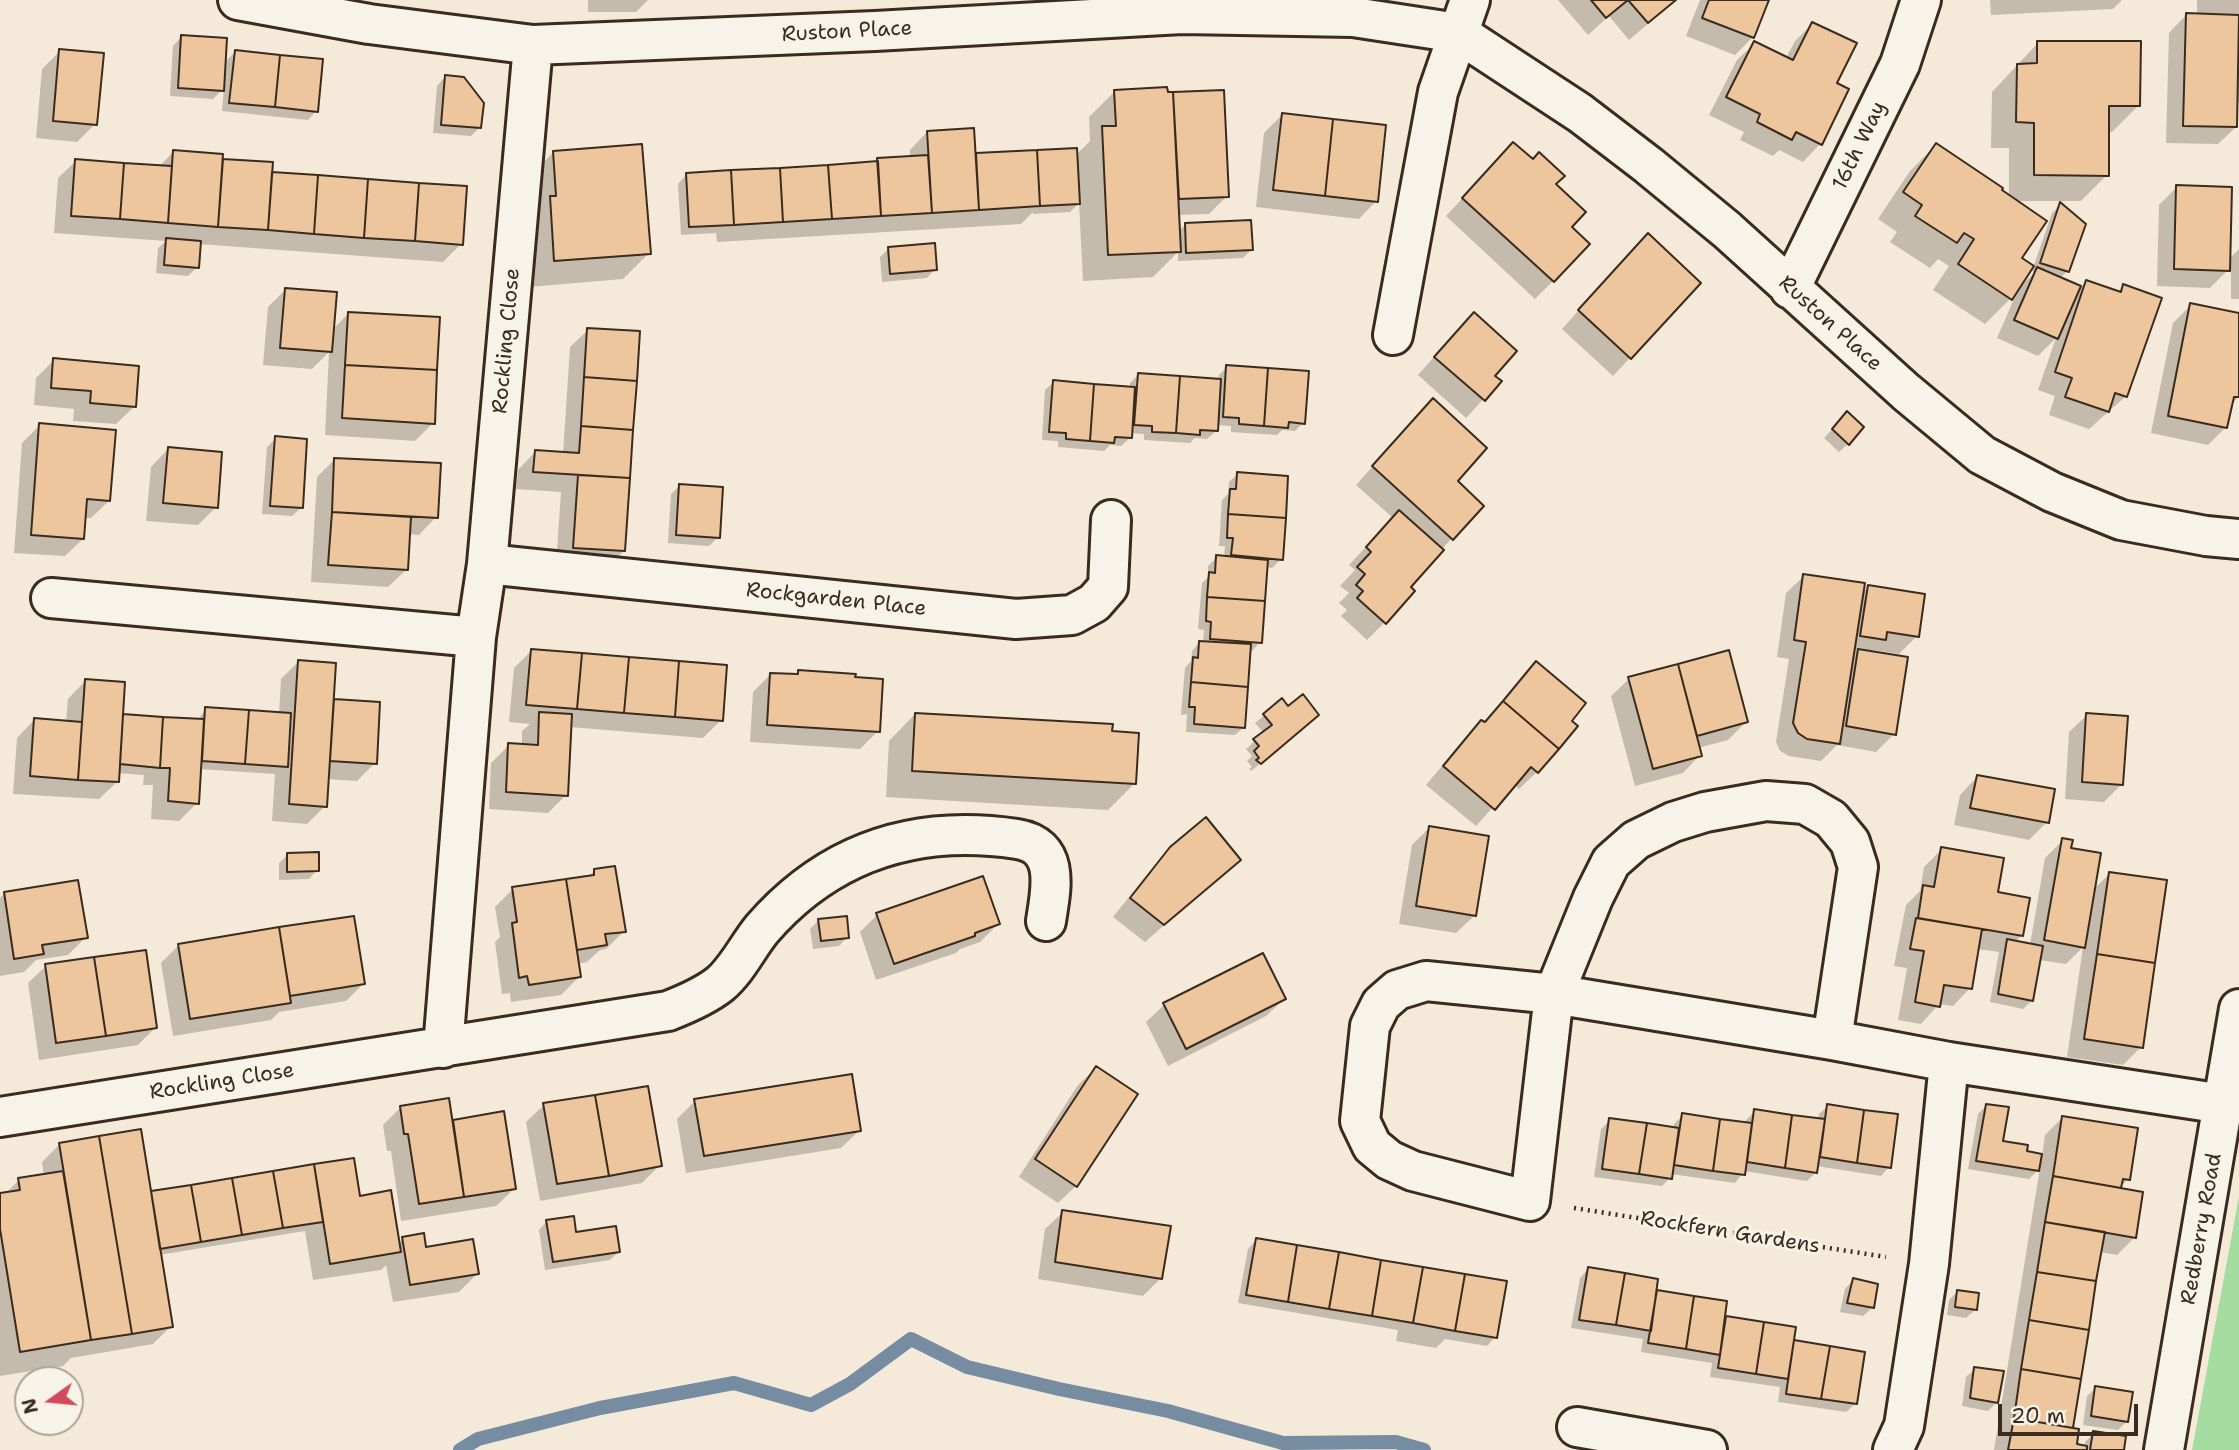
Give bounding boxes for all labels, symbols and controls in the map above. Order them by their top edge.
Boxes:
street label: Ruston Place [781,16,913,48]
street label: 16th Way [1828,98,1892,194]
street label: Rockling Close [488,267,526,415]
street label: Ruston Place [1773,271,1887,377]
street label: Rockgarden Place [745,578,927,622]
street label: Rockling Close [148,1058,296,1106]
street label: Redberry Road [2176,1151,2228,1307]
street label: Rockfern Gardens [1638,1206,1822,1260]
north arrow [14,1366,84,1436]
scale bar [2001,1390,2141,1434]
text: N [16,1396,44,1417]
text: 20 m [2011,1402,2065,1430]

